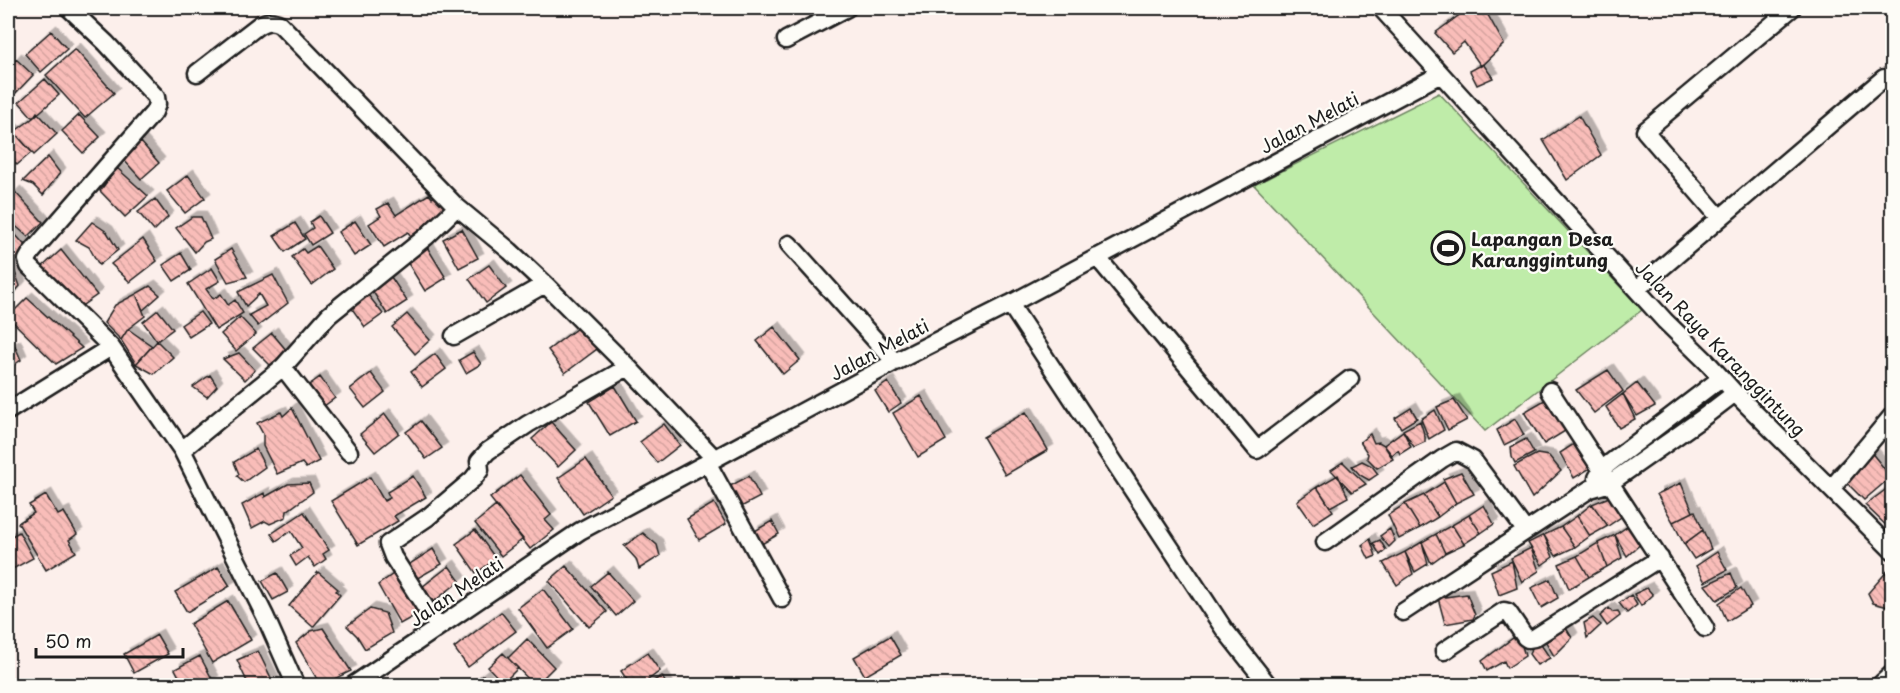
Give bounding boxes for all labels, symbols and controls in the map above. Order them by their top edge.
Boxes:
street label: Jalan Melati [1255,85,1363,159]
place label: Lapangan Desa Karanggintung [1471,225,1613,273]
sports icon: Lapangan Desa Karanggintung [1430,230,1466,266]
street label: Jalan Raya Karanggintung [1630,254,1812,442]
street label: Jalan Melati [825,312,933,386]
street label: Jalan Melati [403,549,509,633]
scale bar [36,621,183,659]
text: 50 m [45,627,92,654]

